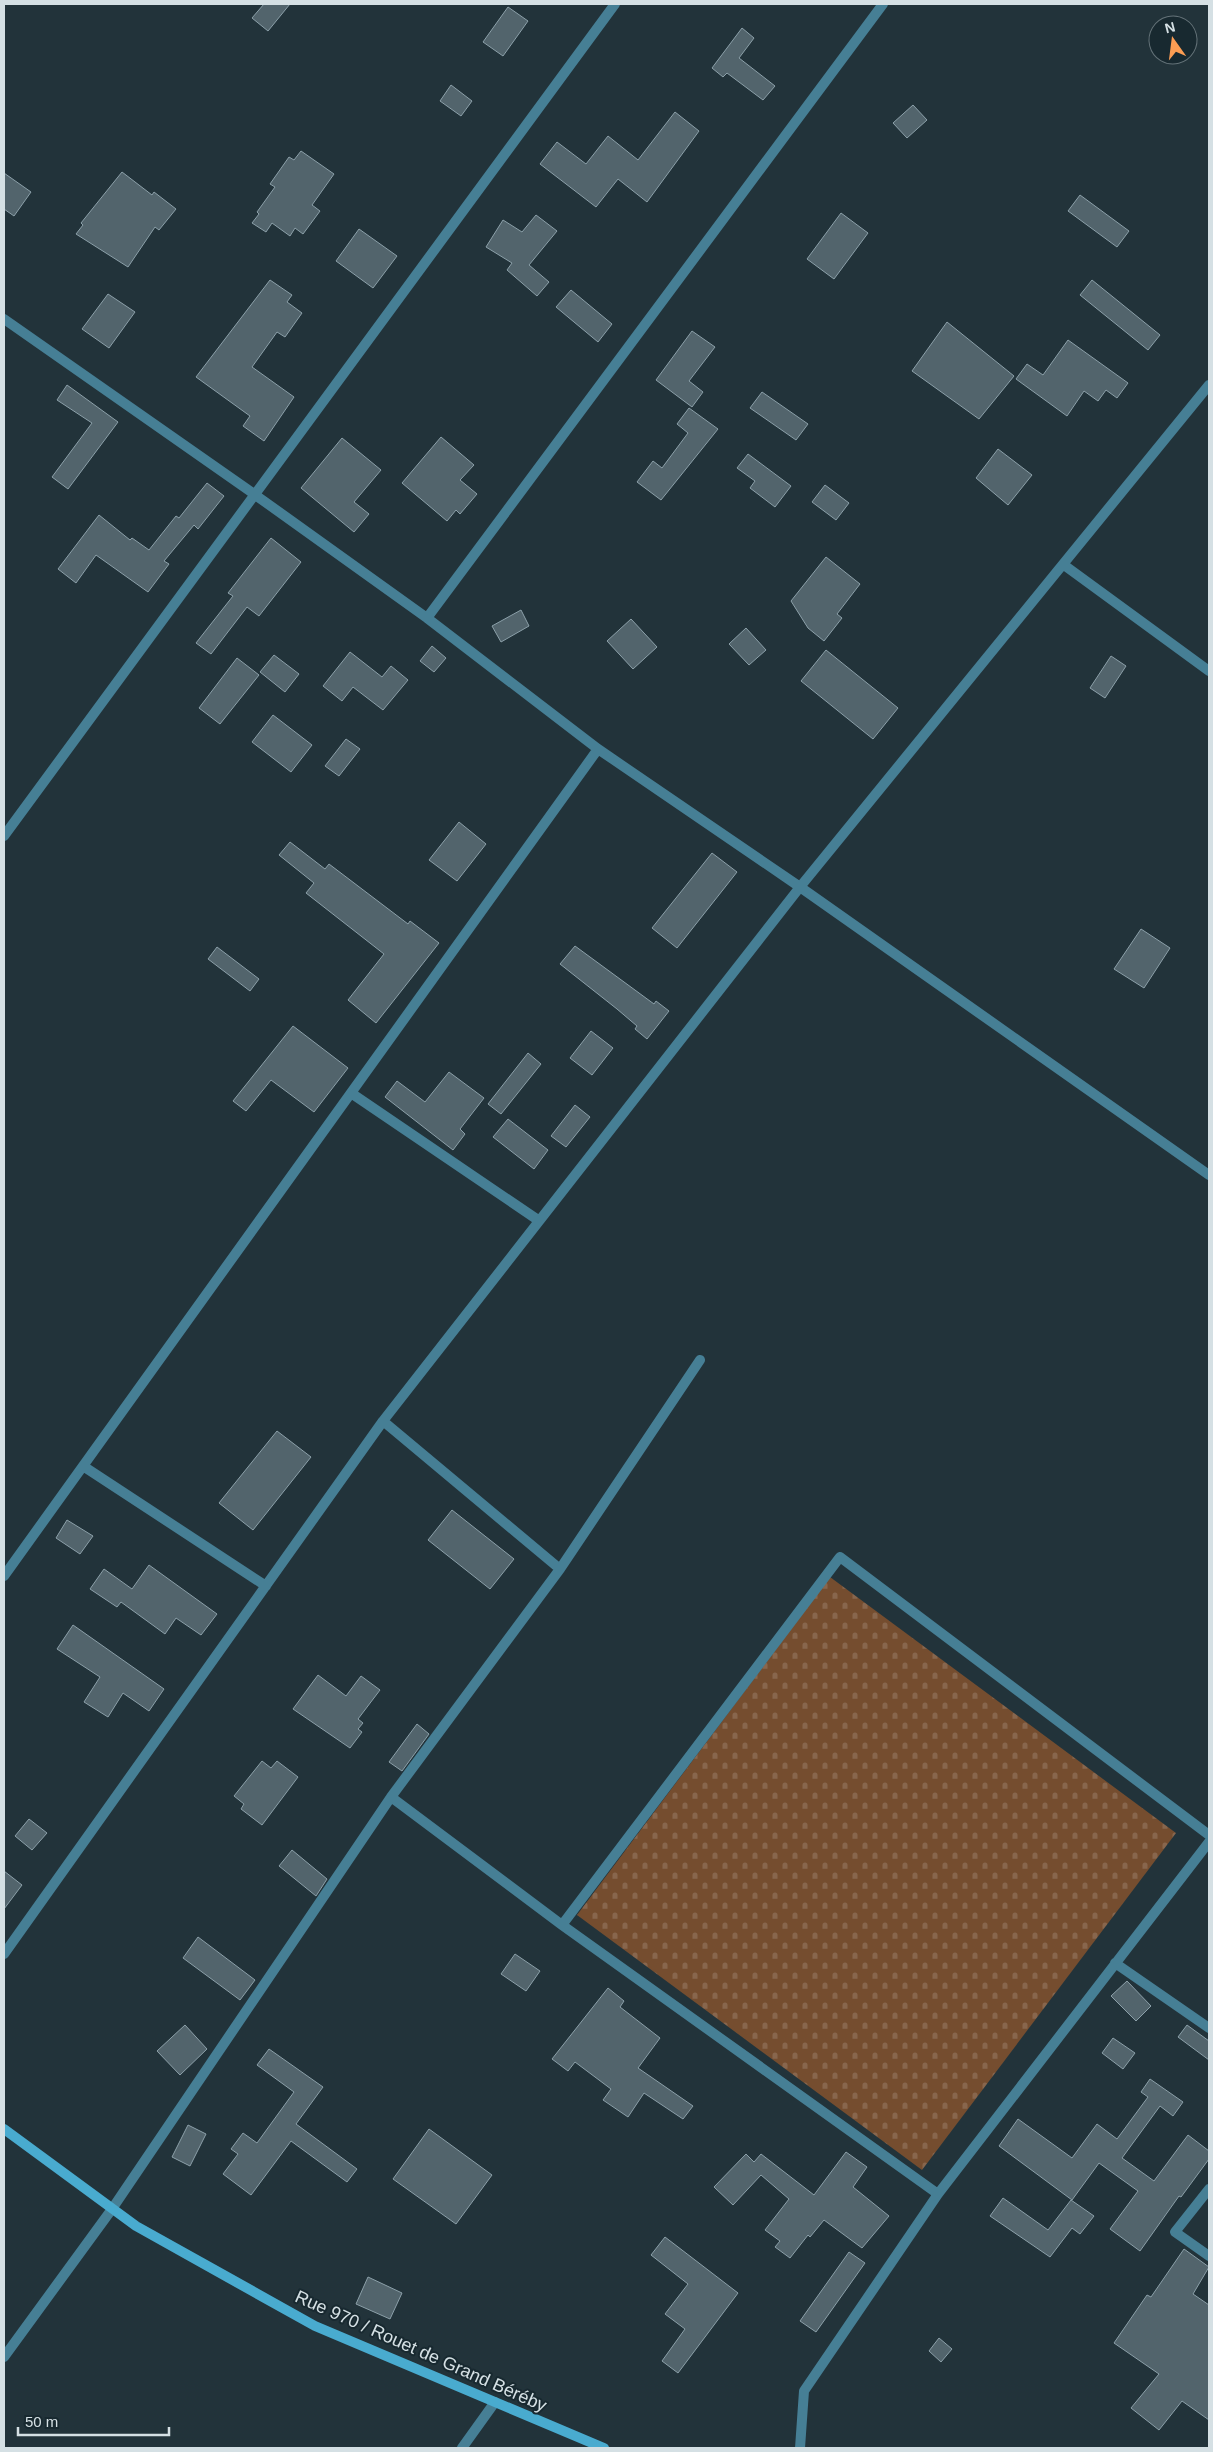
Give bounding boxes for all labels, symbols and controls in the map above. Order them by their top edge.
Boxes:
north arrow [1148,15,1198,65]
text: N [1163,18,1177,36]
street label: Rue 970 / Rouet de Grand Béréby [292,2286,550,2416]
scale bar [18,2404,169,2436]
text: 50 m [25,2413,58,2430]

